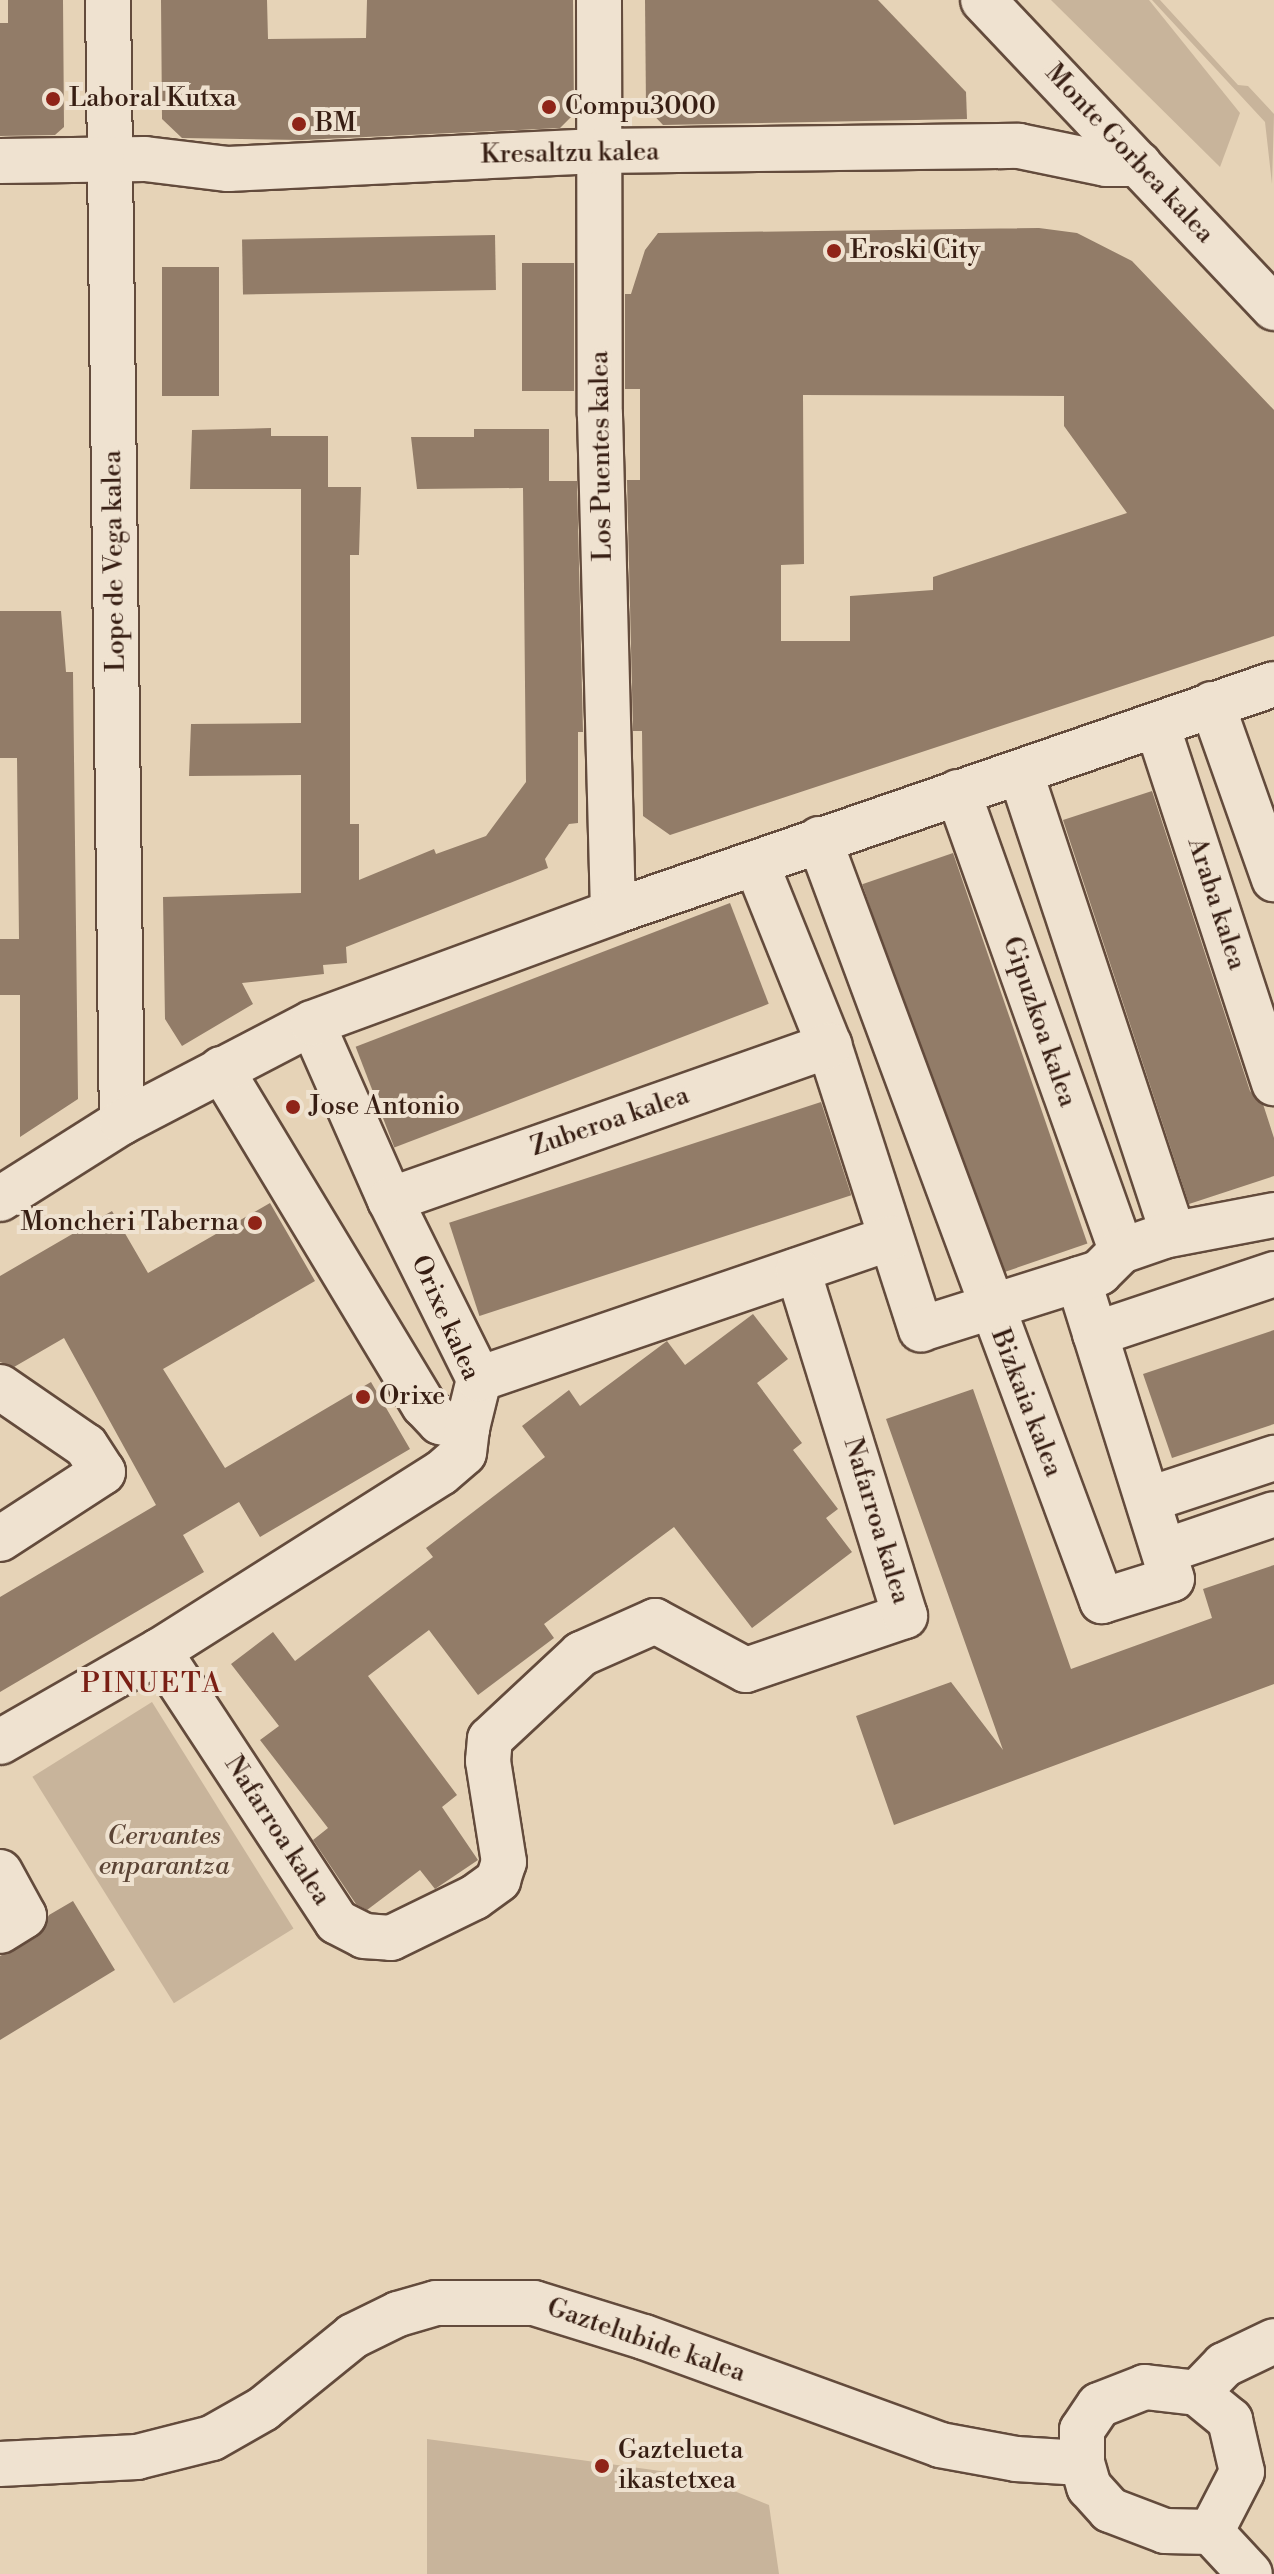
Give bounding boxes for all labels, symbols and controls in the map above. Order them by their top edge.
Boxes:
street label: Monte Gorbea kalea [1038,58,1220,250]
place label: Laboral Kutxa [69,83,236,115]
marker: Laboral Kutxa [44,90,62,108]
place label: Compu3000 [565,91,716,123]
marker: Compu3000 [540,98,558,116]
place label: BM [315,108,356,140]
marker: BM [290,115,308,133]
street label: Kresaltzu kalea [480,137,660,171]
place label: Eroski City [850,235,980,267]
marker: Eroski City [825,242,843,260]
street label: Los Puentes kalea [585,351,619,561]
street label: Lope de Vega kalea [97,450,133,672]
street label: Araba kalea [1180,834,1252,974]
street label: Gipuzkoa kalea [995,933,1083,1111]
street label: Zuberoa kalea [527,1080,693,1164]
place label: Jose Antonio [309,1091,460,1123]
marker: Jose Antonio [284,1098,302,1116]
place label: Moncheri Taberna [20,1207,239,1239]
marker: Moncheri Taberna [246,1214,264,1232]
street label: Orixe kalea [404,1251,486,1385]
street label: Bizkaia kalea [984,1325,1068,1481]
place label: Orixe [379,1381,445,1413]
marker: Orixe [354,1388,372,1406]
street label: Nafarroa kalea [836,1434,916,1608]
district label: PINUETA [81,1667,223,1701]
street label: Nafarroa kalea [217,1750,337,1912]
park label: Cervantes enparantza [99,1821,229,1882]
street label: Gaztelubide kalea [543,2292,749,2390]
place label: Gaztelueta ikastetxea [618,2435,743,2496]
marker: Gaztelueta ikastetxea [593,2457,611,2475]

